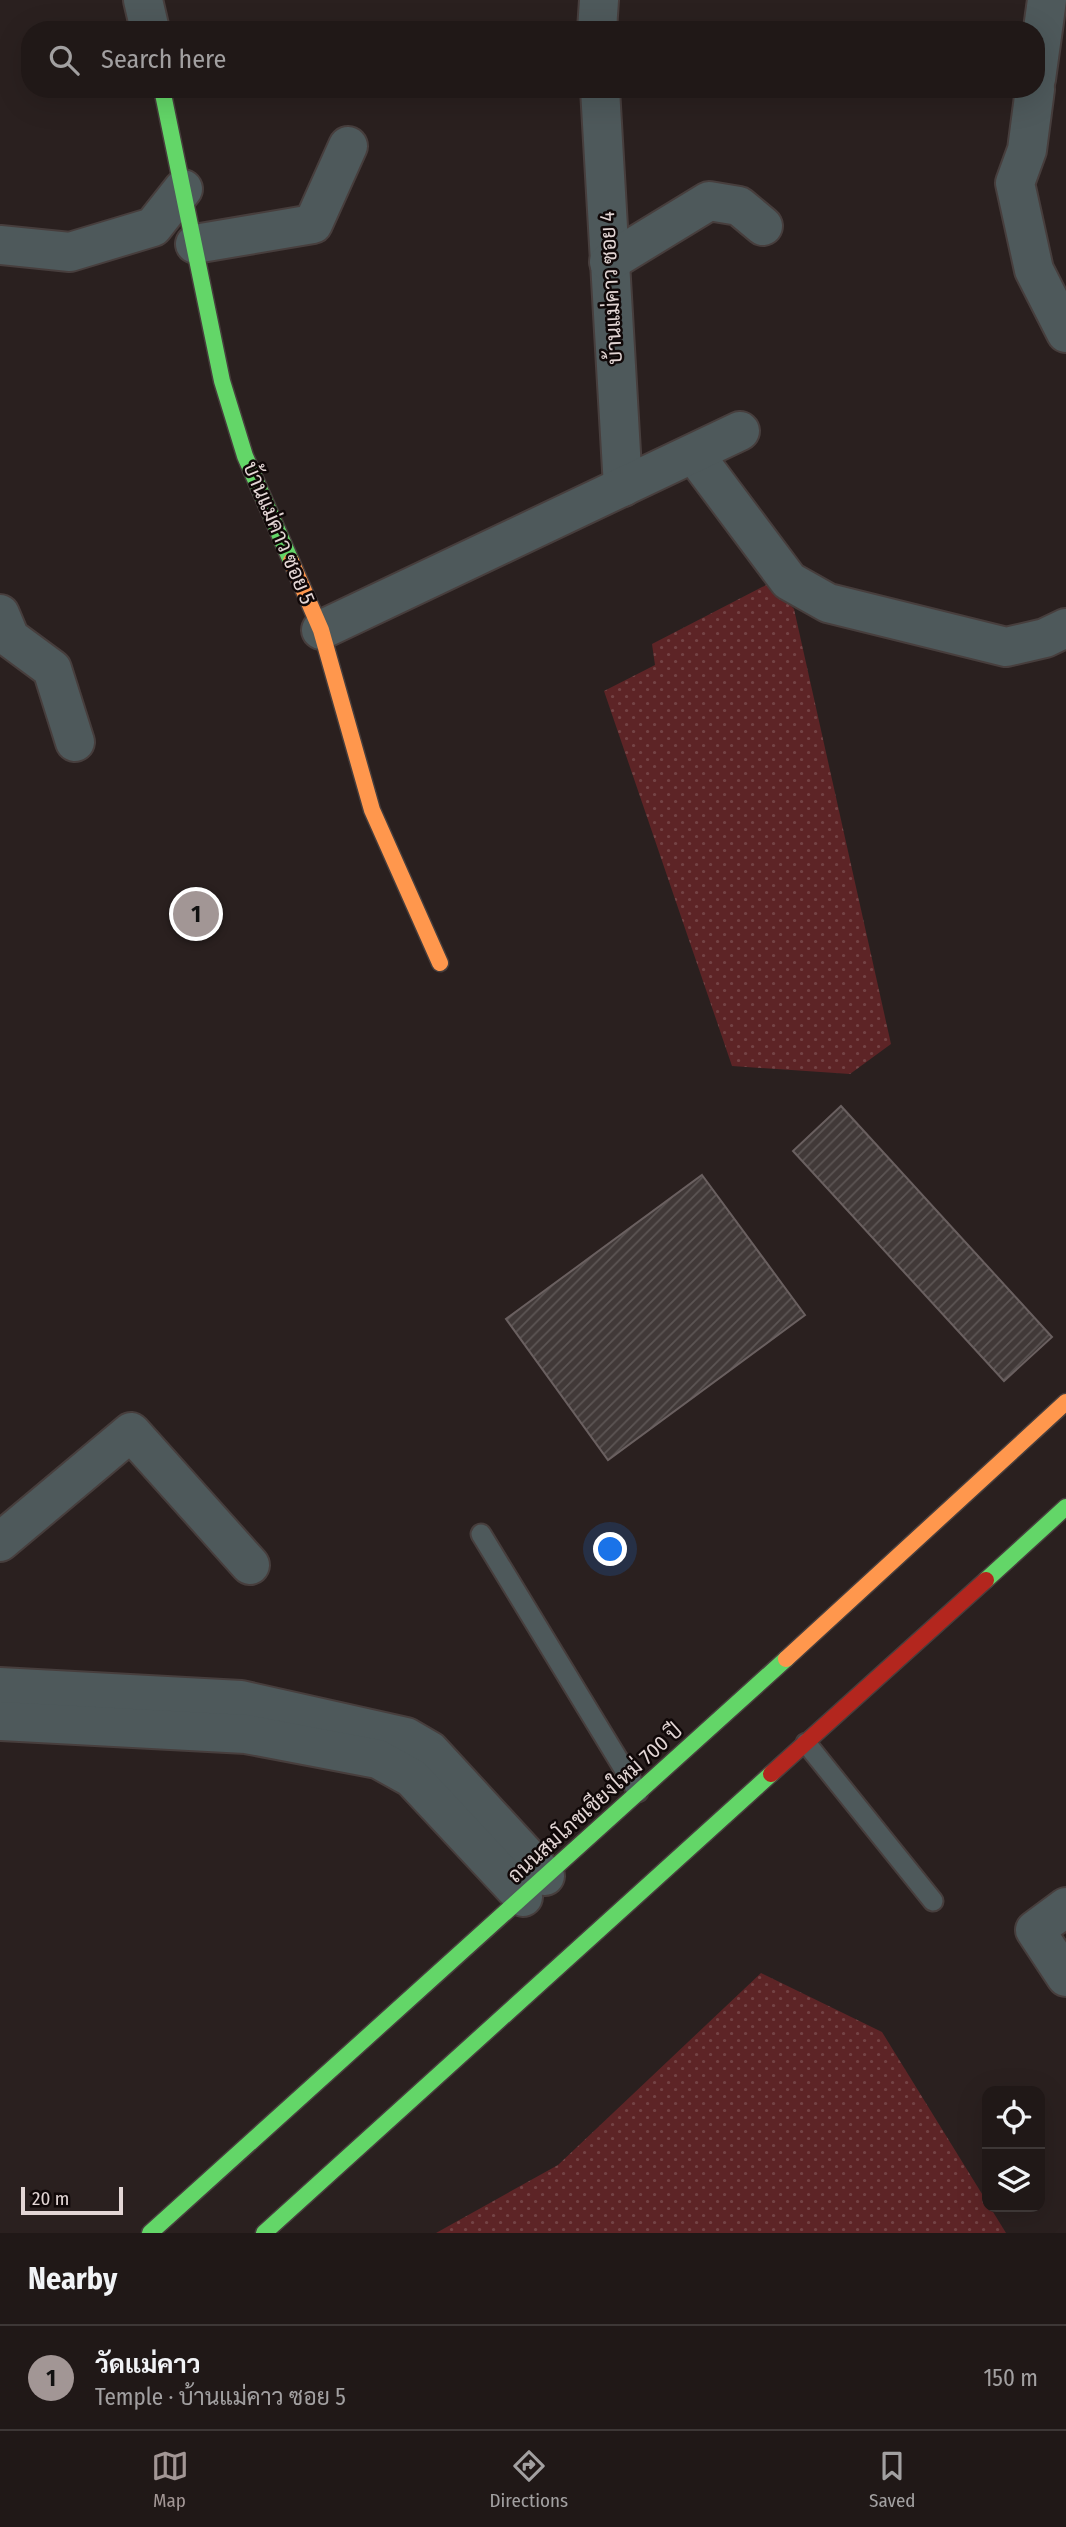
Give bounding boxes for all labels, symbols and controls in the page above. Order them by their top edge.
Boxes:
search box [21,21,1045,98]
icon: search [45,41,83,79]
text: Search here [101,44,226,75]
street label: บ้านแม่คาว ซอย 4 [594,211,628,365]
street label: บ้านแม่คาว ซอย 5 [237,458,321,608]
pin: 1 [173,888,219,940]
your location [593,1532,627,1566]
street label: ถนนสมโภชเชียงใหม่ 700 ปี [502,1717,688,1888]
map controls [982,2086,1045,2212]
button: locate [982,2086,1045,2149]
button: layers [982,2149,1045,2212]
scale bar [21,2184,122,2216]
text: 20 m [32,2187,69,2210]
text: Nearby [28,2261,117,2297]
text: วัดแม่คาว [95,2349,201,2380]
text: 1 [46,2364,56,2392]
text: 150 m [983,2364,1038,2392]
text: Temple · บ้านแม่คาว ซอย 5 [95,2383,346,2411]
tab: Map [151,2447,189,2512]
tab: Directions [490,2447,568,2512]
tab: Saved [869,2447,915,2512]

